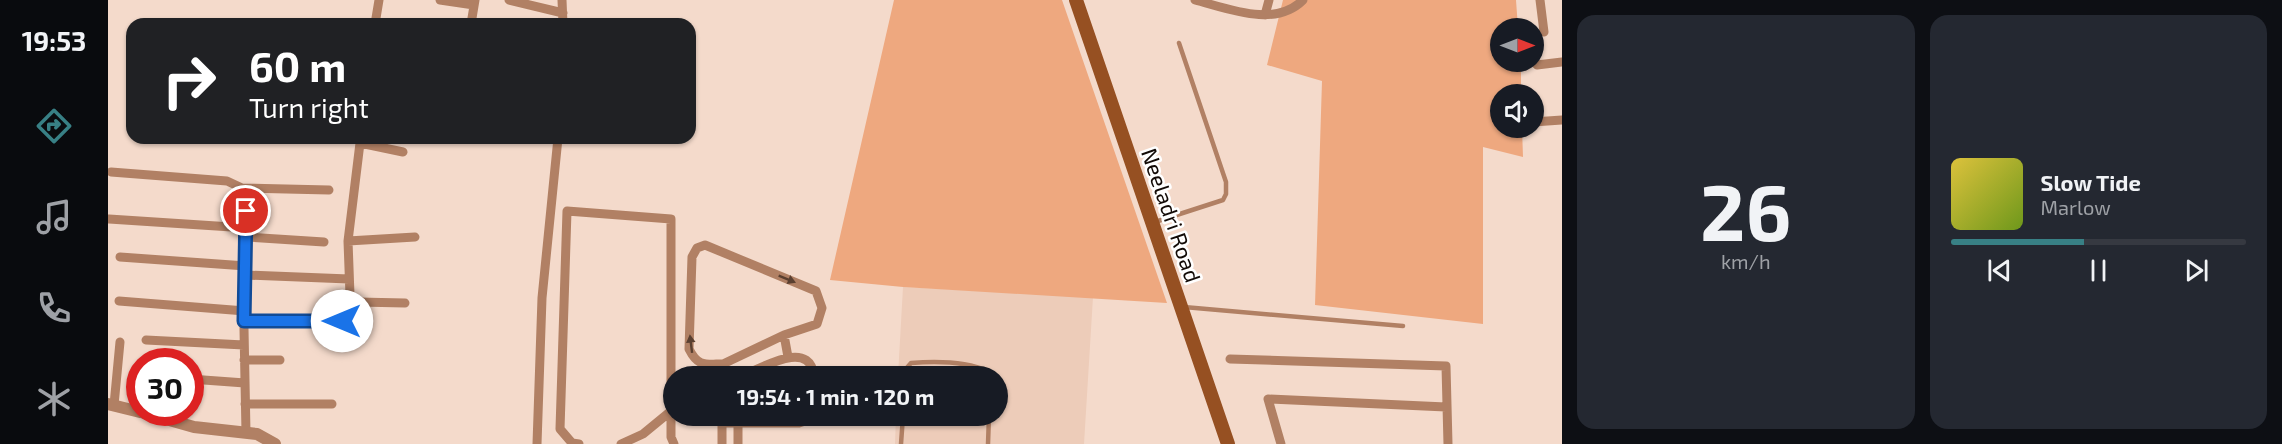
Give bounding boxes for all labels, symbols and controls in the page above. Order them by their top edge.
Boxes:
north arrow [1490,18,1544,72]
map controls [1490,18,1544,138]
text: 19:53 [22,24,86,56]
text: 60 m [249,40,346,90]
icon: right [150,42,228,120]
button: sound [1490,84,1544,138]
text: Turn right [249,91,369,123]
icon: directions [33,105,75,147]
street label: Neeladri Road [1137,144,1207,286]
text: 26 [1700,163,1791,257]
text: Slow Tide [2041,169,2141,195]
pin [220,185,271,236]
icon: arrive [229,194,262,227]
text: Marlow [2041,195,2111,219]
icon: music [33,196,75,238]
text: km/h [1721,249,1771,273]
icon: previous [1983,254,2016,287]
icon: pause [2082,254,2115,287]
icon: next [2180,254,2213,287]
one-way arrow [778,274,796,284]
icon: phone [33,287,75,329]
position arrow [310,289,374,353]
one-way arrow [686,334,695,353]
speed limit sign: 30 [126,348,204,426]
icon: climate [33,378,75,420]
text: 19:54 · 1 min · 120 m [737,383,934,409]

